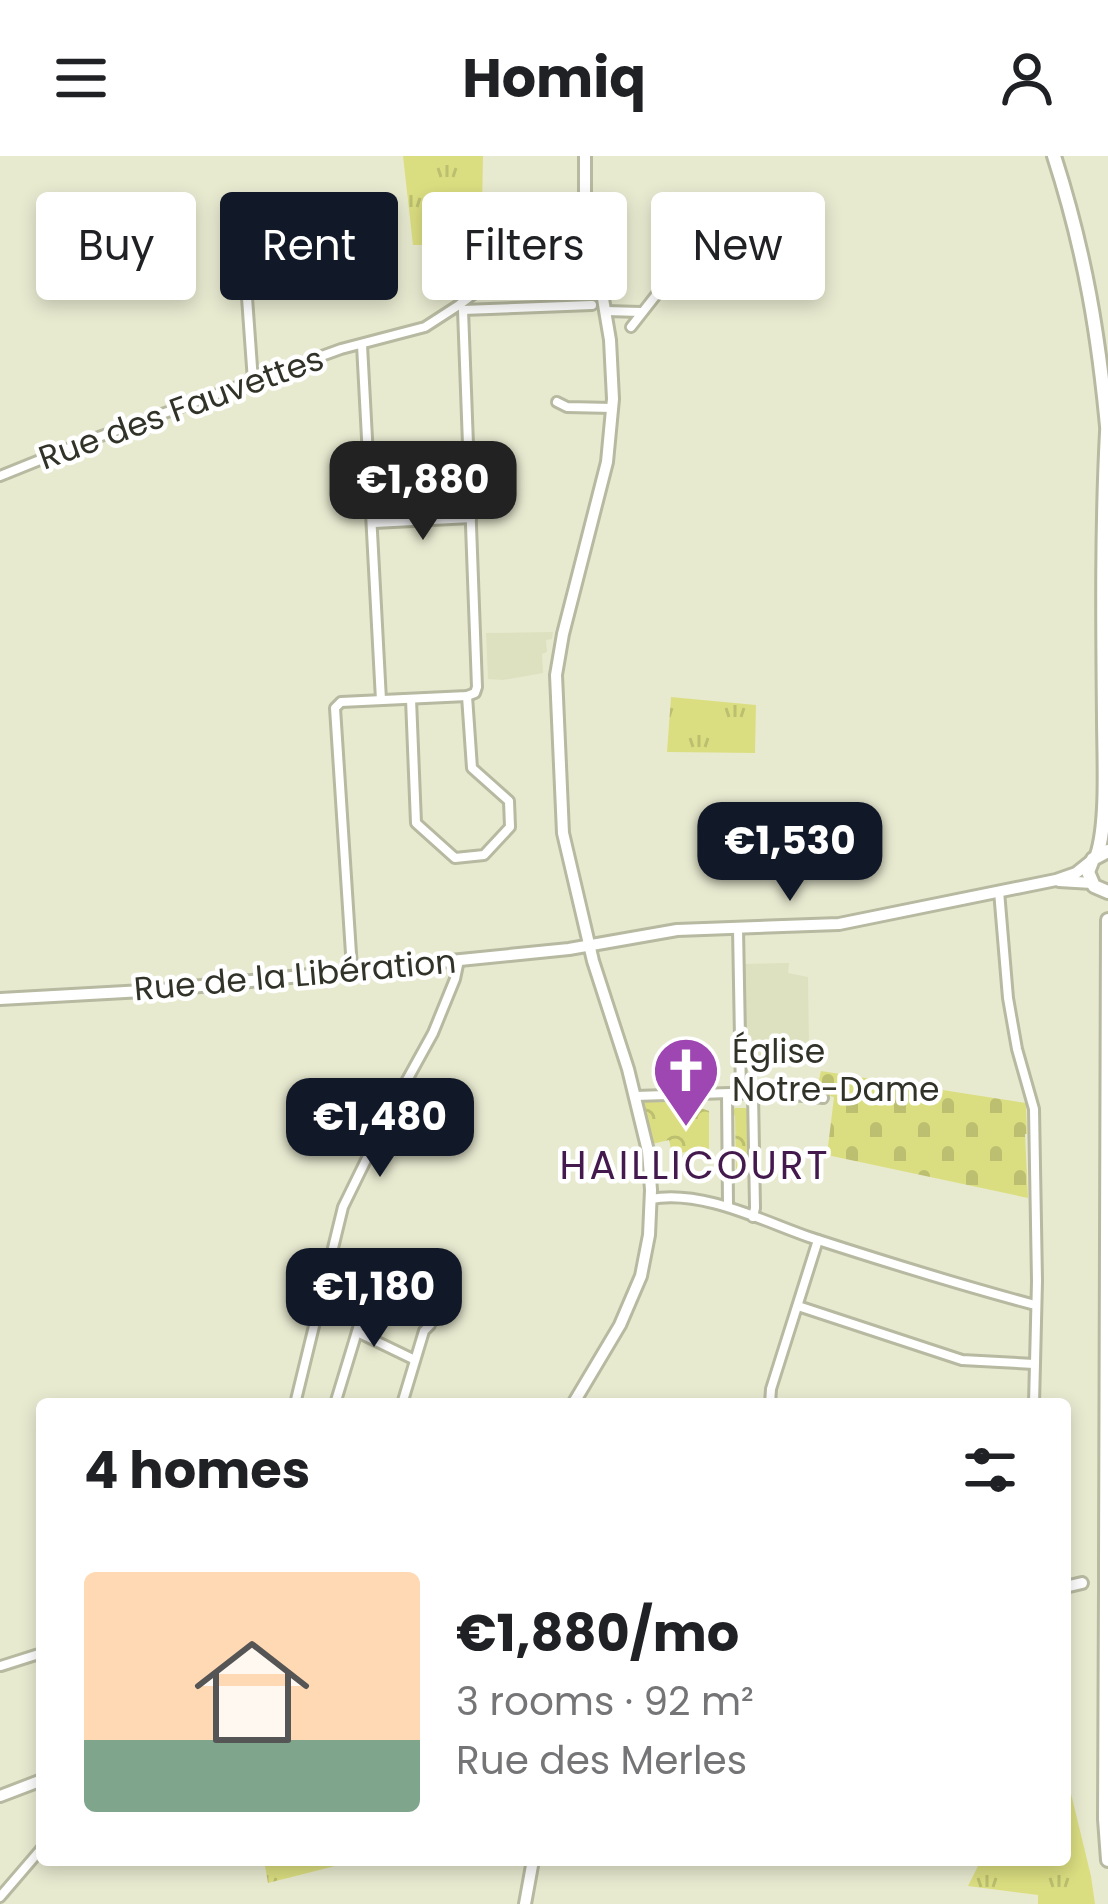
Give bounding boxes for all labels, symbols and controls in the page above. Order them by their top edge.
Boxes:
text: Homiq [462,40,646,116]
icon: menu [48,45,114,111]
icon: person [994,45,1060,111]
chip: Buy [36,192,196,300]
chip: Rent [220,192,398,300]
chip: Filters [422,192,627,300]
chip: New [651,192,825,300]
street label: Rue des Fauvettes [32,335,330,481]
pin: €1,880 [325,441,521,543]
text: €1,880 [357,452,489,507]
pin: €1,530 [692,802,888,904]
text: €1,530 [724,813,856,868]
street label: Rue de la Libération [132,937,458,1013]
place label: Église Notre-Dame [732,1028,939,1113]
church icon: Église Notre-Dame [651,1035,721,1129]
pin: €1,480 [282,1078,478,1180]
text: €1,480 [313,1089,447,1144]
district label: HAILLICOURT [559,1138,831,1193]
pin: €1,180 [276,1248,472,1350]
text: €1,180 [313,1259,435,1314]
text: 4 homes [84,1434,310,1506]
icon: filters [957,1437,1023,1503]
text: €1,880/mo [456,1597,739,1669]
icon: home [180,1620,324,1764]
text: 3 rooms · 92 m² [456,1674,754,1729]
text: Rue des Merles [456,1733,747,1788]

